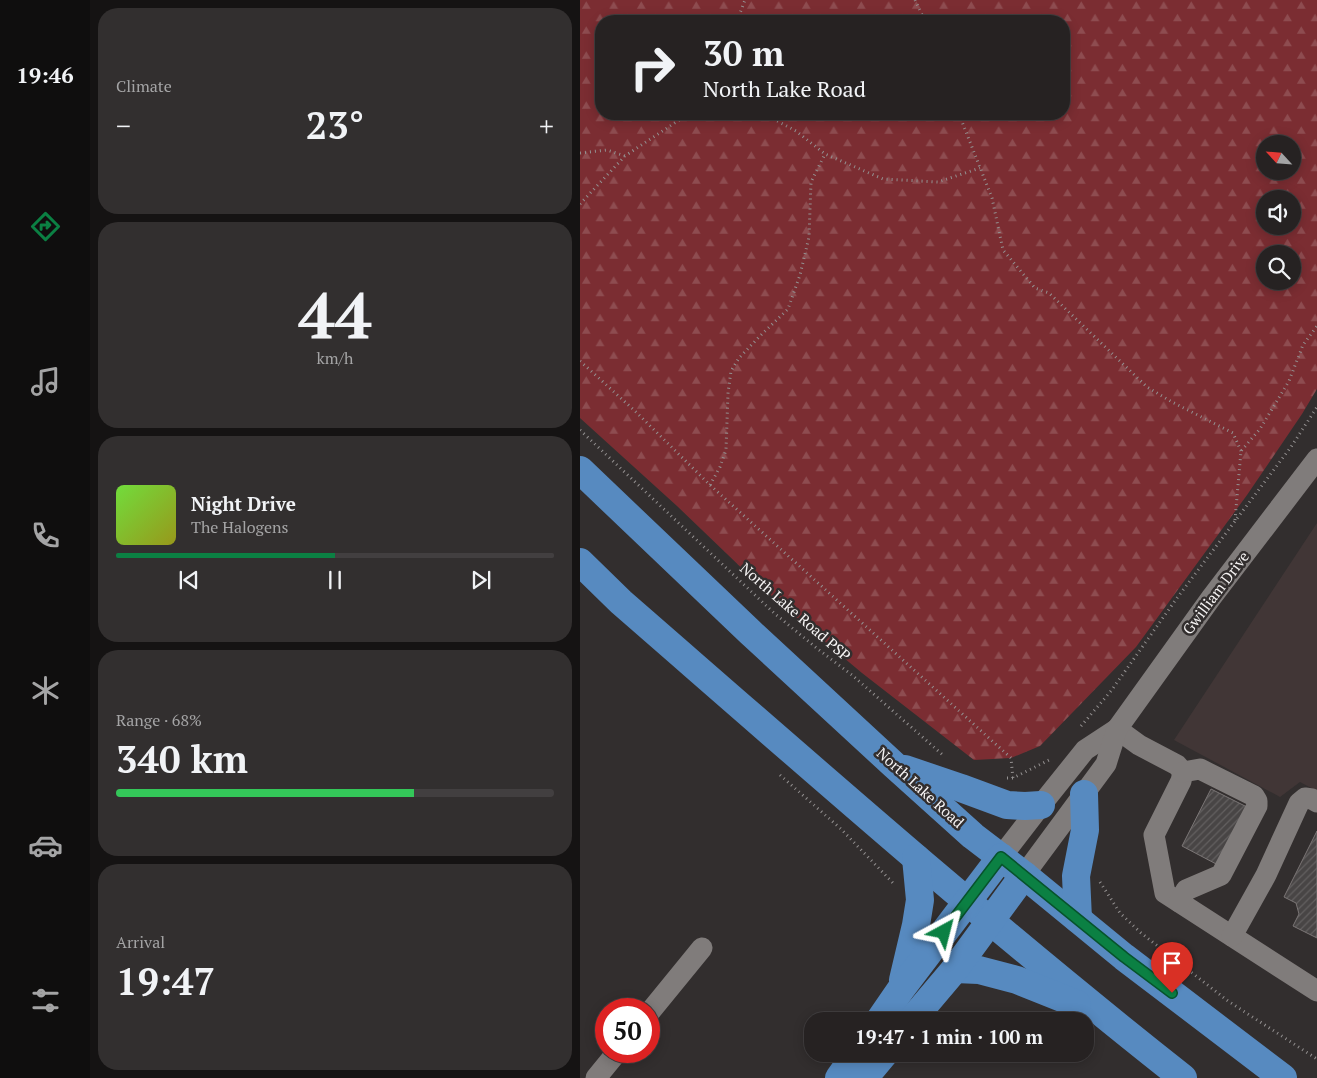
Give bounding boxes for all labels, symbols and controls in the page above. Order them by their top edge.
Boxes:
text: 30 m [703,30,784,76]
icon: right [620,35,685,100]
text: 19:46 [16,60,74,89]
text: North Lake Road [703,74,866,103]
text: Climate [116,75,172,97]
text: 23° [306,100,364,150]
text: − [116,107,131,144]
text: + [539,107,554,144]
north arrow [1256,135,1301,180]
map controls [1256,135,1301,290]
button: sound [1256,190,1301,235]
icon: directions [28,209,63,244]
button: search [1256,245,1301,290]
text: 44 [298,271,372,358]
text: km/h [317,347,353,369]
icon: music [28,364,63,399]
text: Night Drive [191,491,296,516]
text: The Halogens [191,516,289,538]
icon: phone [28,518,63,553]
street label: Gwilliam Drive [1177,547,1253,638]
street label: North Lake Road PSP [736,558,855,665]
icon: previous [175,566,203,594]
icon: pause [321,566,349,594]
icon: next [467,566,495,594]
icon: climate [28,673,63,708]
text: Range · 68% [116,709,202,731]
text: 340 km [116,734,248,784]
street label: North Lake Road [873,743,969,832]
icon: car [28,828,63,863]
position arrow [917,905,969,957]
text: Arrival [116,931,165,953]
pin [1151,942,1193,993]
icon: arrive [1158,949,1186,977]
text: 19:47 [116,956,215,1006]
icon: filters [28,983,63,1018]
speed limit sign: 50 [595,998,660,1063]
text: 19:47 · 1 min · 100 m [855,1024,1043,1049]

